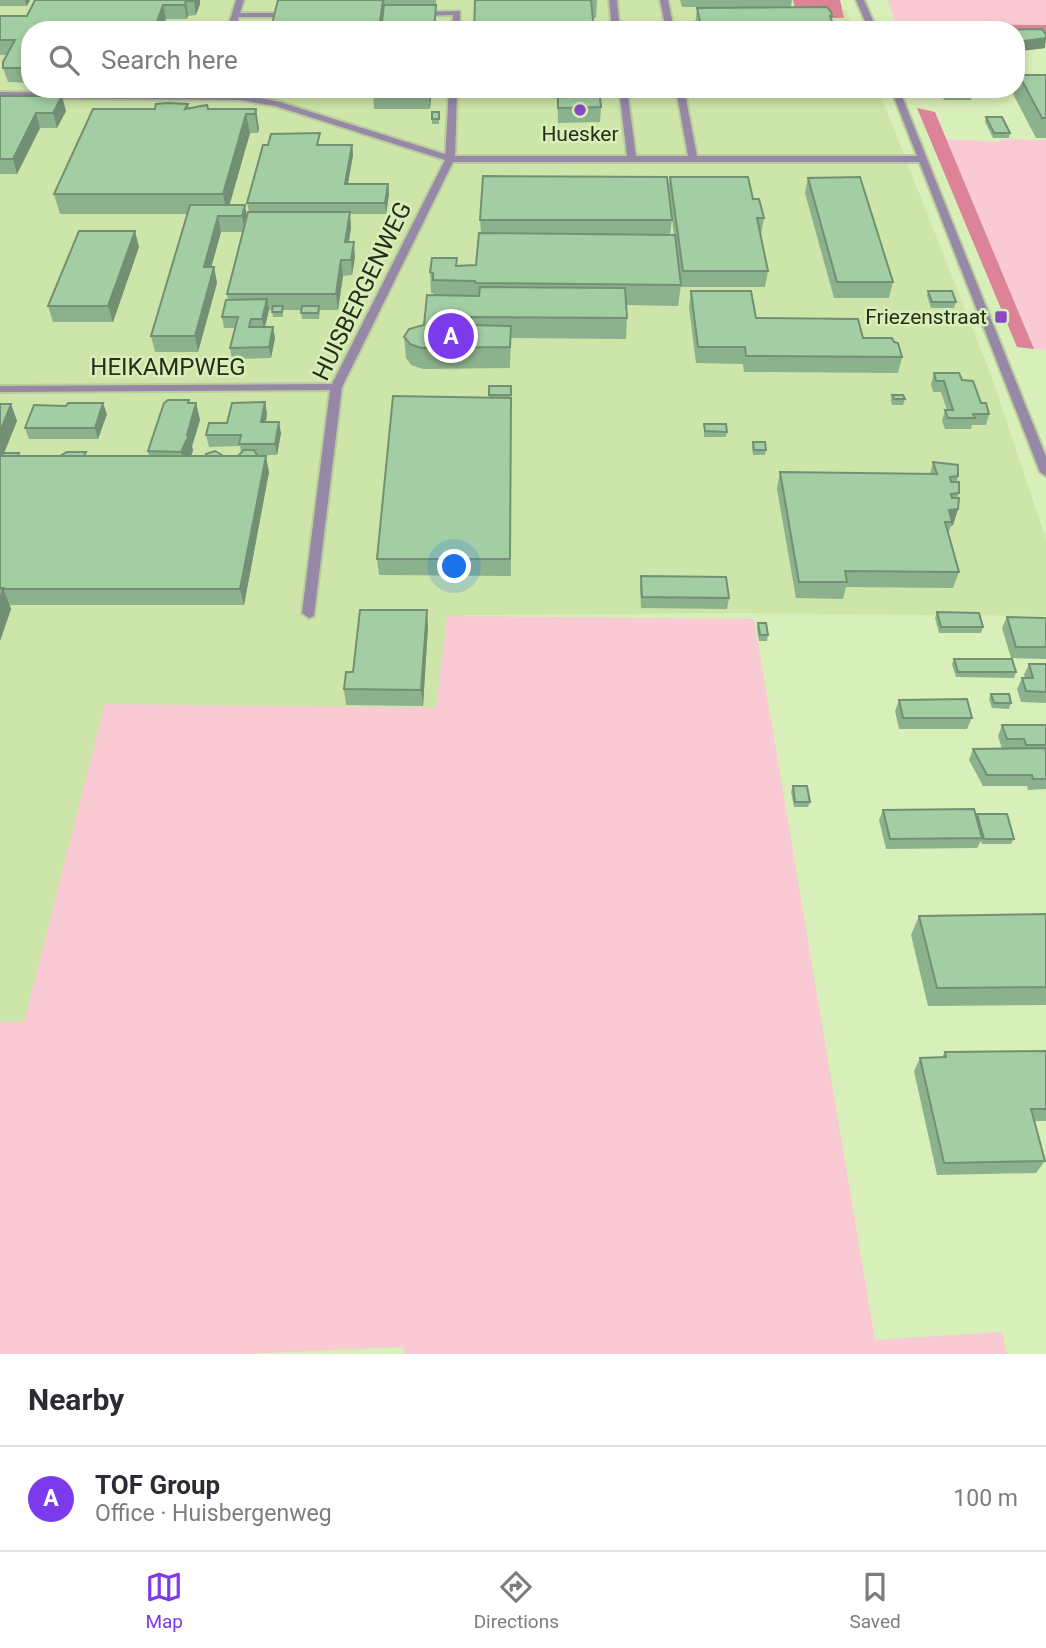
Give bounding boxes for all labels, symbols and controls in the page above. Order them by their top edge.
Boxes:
search box [21,21,1025,98]
icon: search [45,41,83,79]
text: Search here [101,45,238,75]
marker: Huesker [572,102,588,118]
place label: Huesker [541,122,619,146]
street label: HUISBERGENWEG [307,197,417,385]
place label: Friezenstraat [865,305,987,329]
marker: Friezenstraat [993,309,1009,325]
pin: A [428,310,474,362]
street label: HEIKAMPWEG [90,353,246,381]
your location [437,549,471,583]
text: Nearby [28,1382,124,1417]
text: TOF Group [95,1470,220,1500]
text: A [43,1485,59,1512]
text: 100 m [953,1485,1018,1512]
text: Office · Huisbergenweg [95,1500,332,1527]
tab: Map [145,1568,183,1633]
tab: Directions [474,1568,559,1633]
tab: Saved [849,1568,901,1633]

